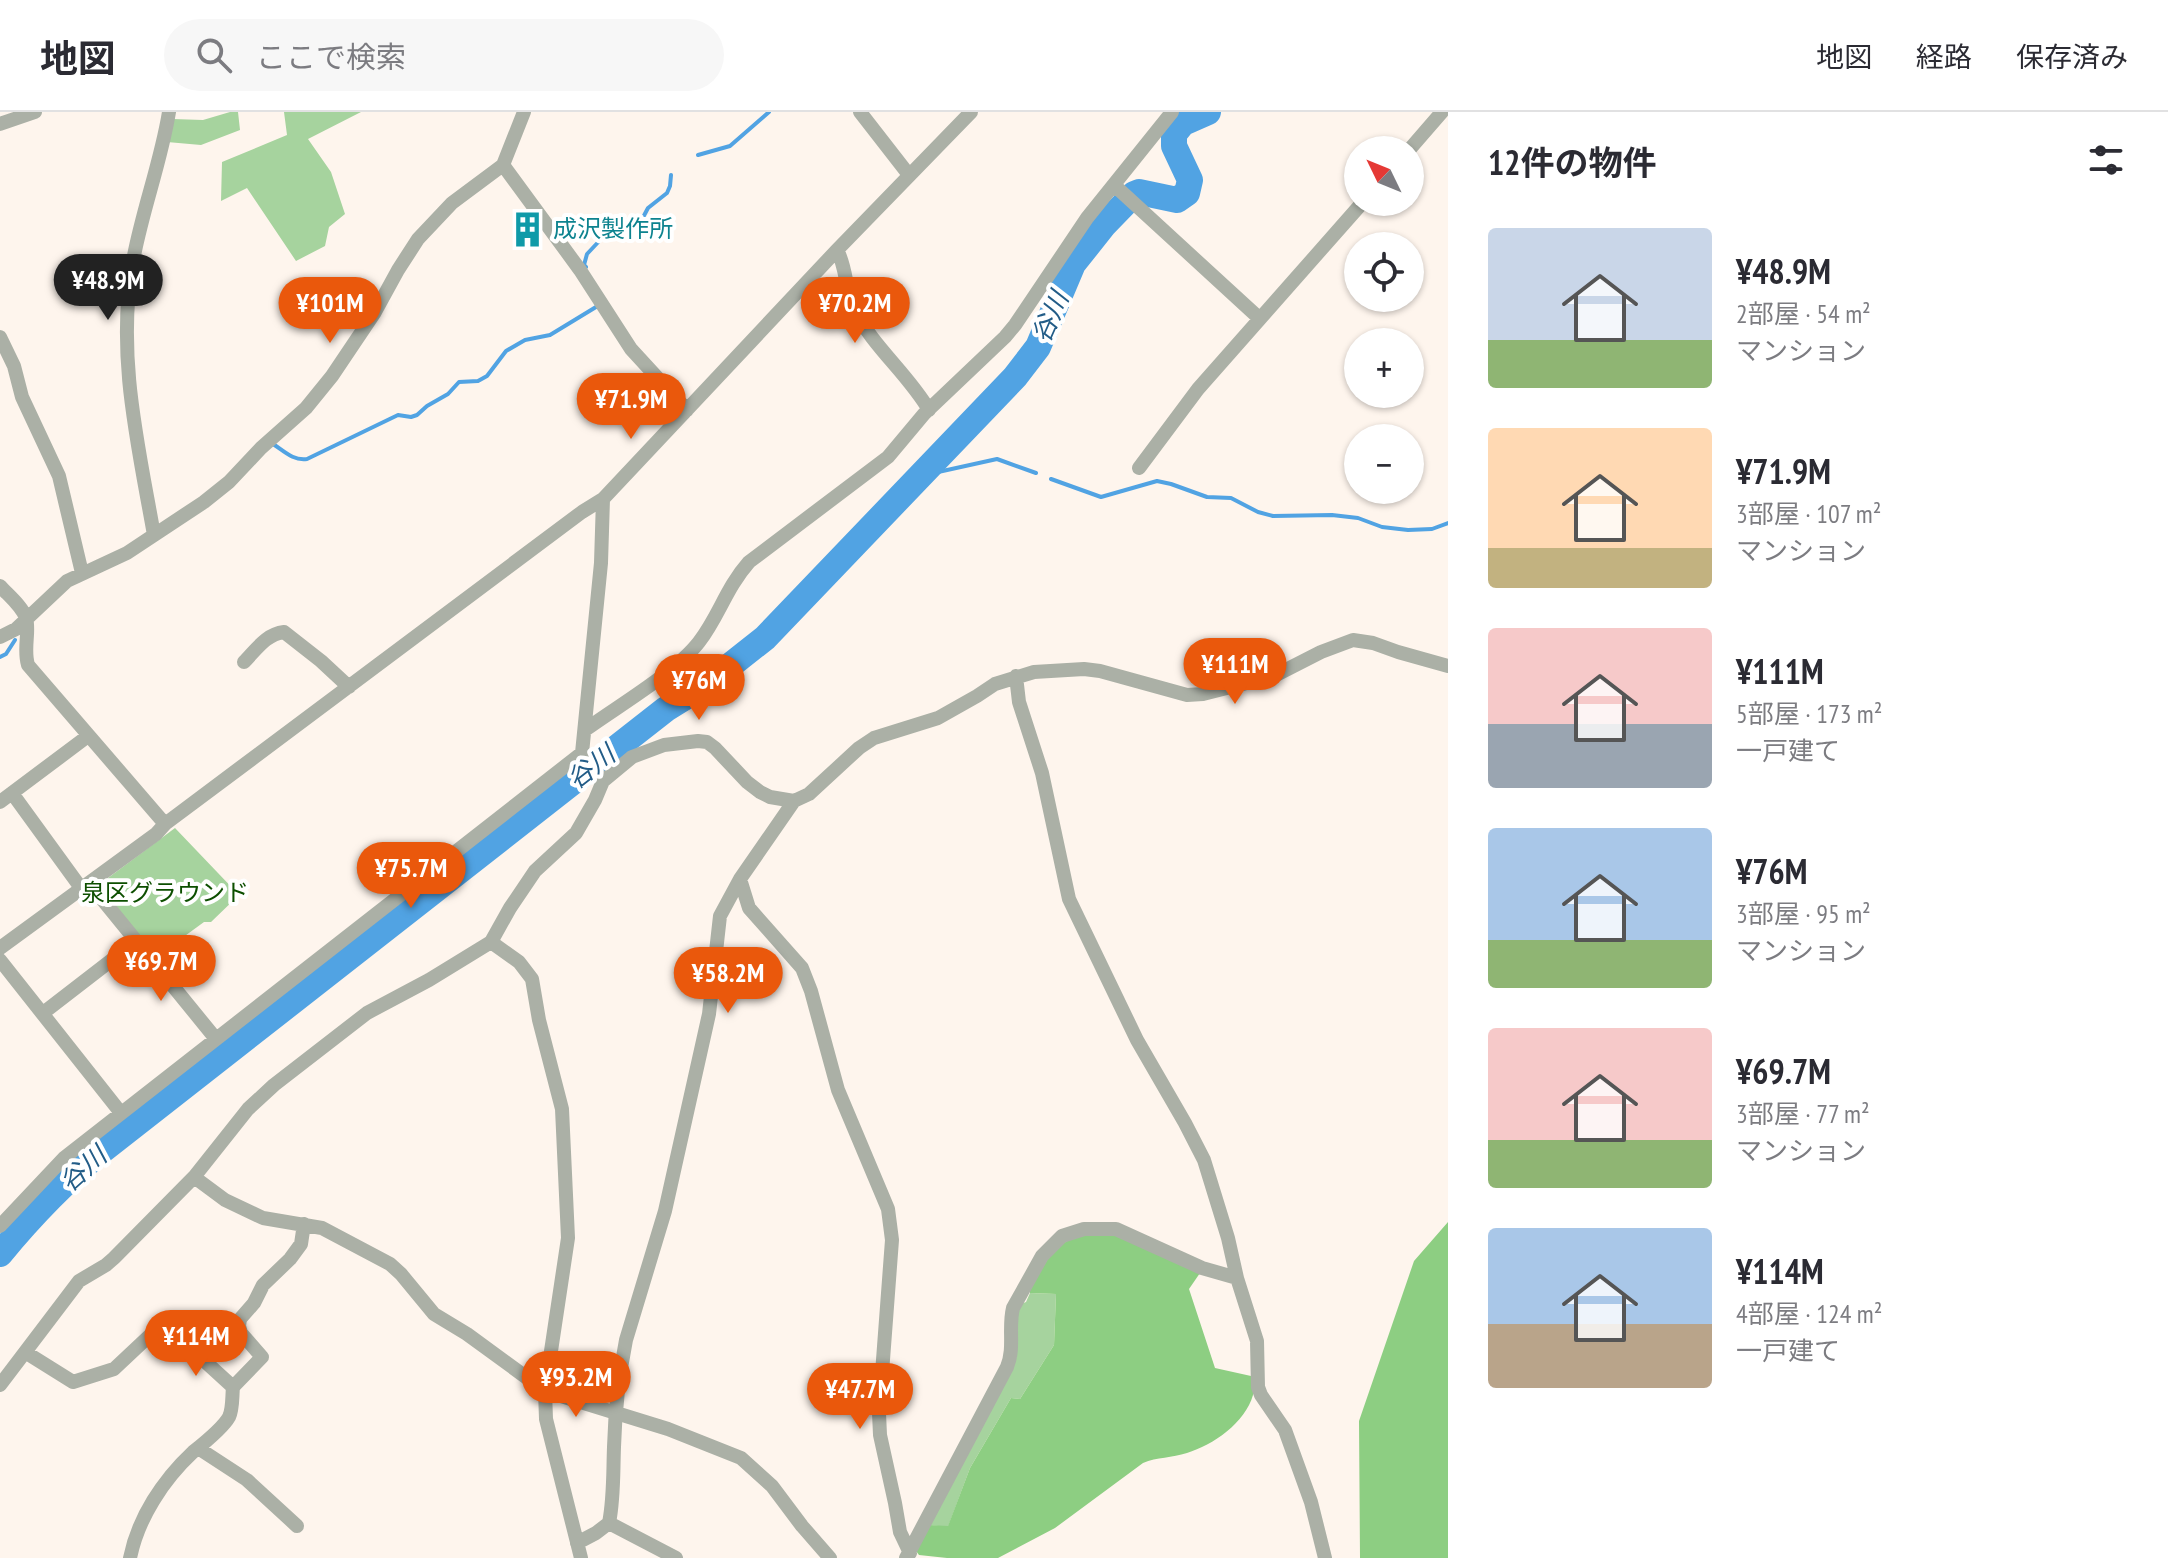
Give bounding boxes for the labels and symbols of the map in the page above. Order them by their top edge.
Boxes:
north arrow [1344,136,1424,216]
building icon: 成沢製作所 [508,210,546,248]
place label: 成沢製作所 [553,213,673,244]
pin: ¥48.9M [43,254,173,322]
pin: ¥101M [274,277,386,345]
pin: ¥70.2M [790,277,920,345]
water label: 谷川 [1024,284,1076,347]
pin: ¥71.9M [566,373,696,441]
pin: ¥111M [1179,638,1291,706]
pin: ¥76M [652,654,746,722]
water label: 谷川 [560,736,624,796]
pin: ¥75.7M [346,842,476,910]
park label: 泉区グラウンド [81,877,249,908]
pin: ¥69.7M [96,935,226,1003]
pin: ¥58.2M [663,947,793,1015]
water label: 谷川 [52,1137,115,1198]
pin: ¥114M [140,1310,252,1378]
pin: ¥93.2M [511,1351,641,1419]
pin: ¥47.7M [795,1363,925,1431]

